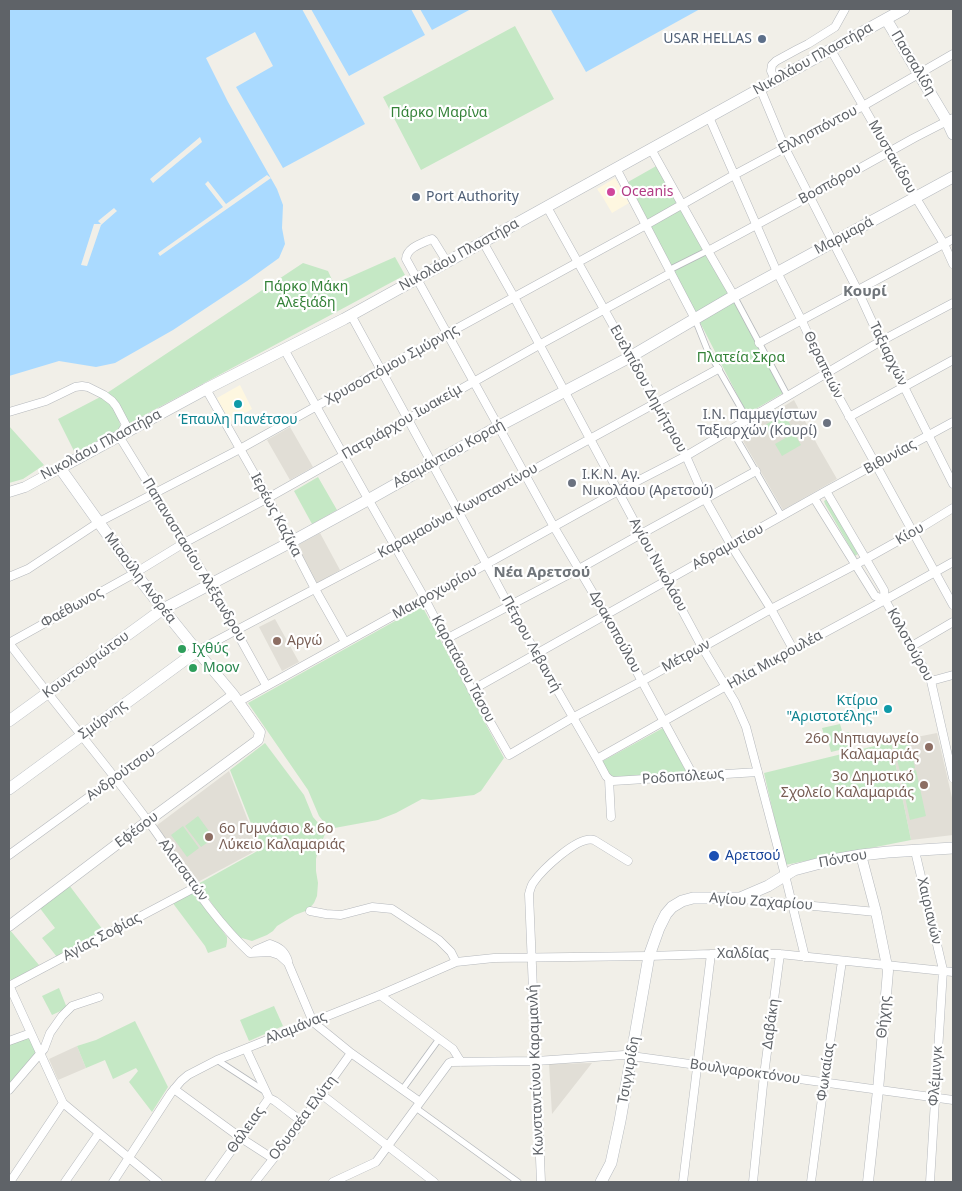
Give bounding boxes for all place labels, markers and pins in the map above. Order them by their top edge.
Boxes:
place label: USAR HELLAS [663,31,752,47]
marker: USAR HELLAS [756,33,768,45]
place label: Oceanis [621,184,673,200]
marker: Oceanis [605,186,617,198]
place label: Port Authority [426,189,519,205]
marker: Port Authority [410,191,422,203]
marker: Έπαυλη Πανέτσου [232,398,244,410]
place label: Ι.Ν. Παμμεγίστων Ταξιαρχών (Κουρί) [697,407,817,440]
place label: Έπαυλη Πανέτσου [178,412,298,428]
marker: Ι.Ν. Παμμεγίστων Ταξιαρχών (Κουρί) [821,417,833,429]
place label: Ι.Κ.Ν. Αγ. Νικολάου (Αρετσού) [582,467,713,500]
marker: Ι.Κ.Ν. Αγ. Νικολάου (Αρετσού) [566,477,578,489]
place label: Αργώ [287,633,322,649]
marker: Αργώ [271,635,283,647]
place label: Ιχθύς [192,641,229,657]
marker: Ιχθύς [176,643,188,655]
place label: Moov [203,660,239,676]
marker: Moov [187,662,199,674]
place label: Κτίριο "Αριστοτέλης" [787,693,878,726]
marker: Κτίριο "Αριστοτέλης" [882,703,894,715]
place label: 26ο Νηπιαγωγείο Καλαμαριάς [805,731,919,764]
marker: 26ο Νηπιαγωγείο Καλαμαριάς [923,741,935,753]
place label: 3ο Δημοτικό Σχολείο Καλαμαριάς [781,769,914,802]
marker: 3ο Δημοτικό Σχολείο Καλαμαριάς [918,779,930,791]
place label: 6ο Γυμνάσιο & 6ο Λύκειο Καλαμαριάς [219,821,345,854]
marker: 6ο Γυμνάσιο & 6ο Λύκειο Καλαμαριάς [203,831,215,843]
place label: Αρετσού [725,848,781,864]
marker: Αρετσού [707,849,721,863]

